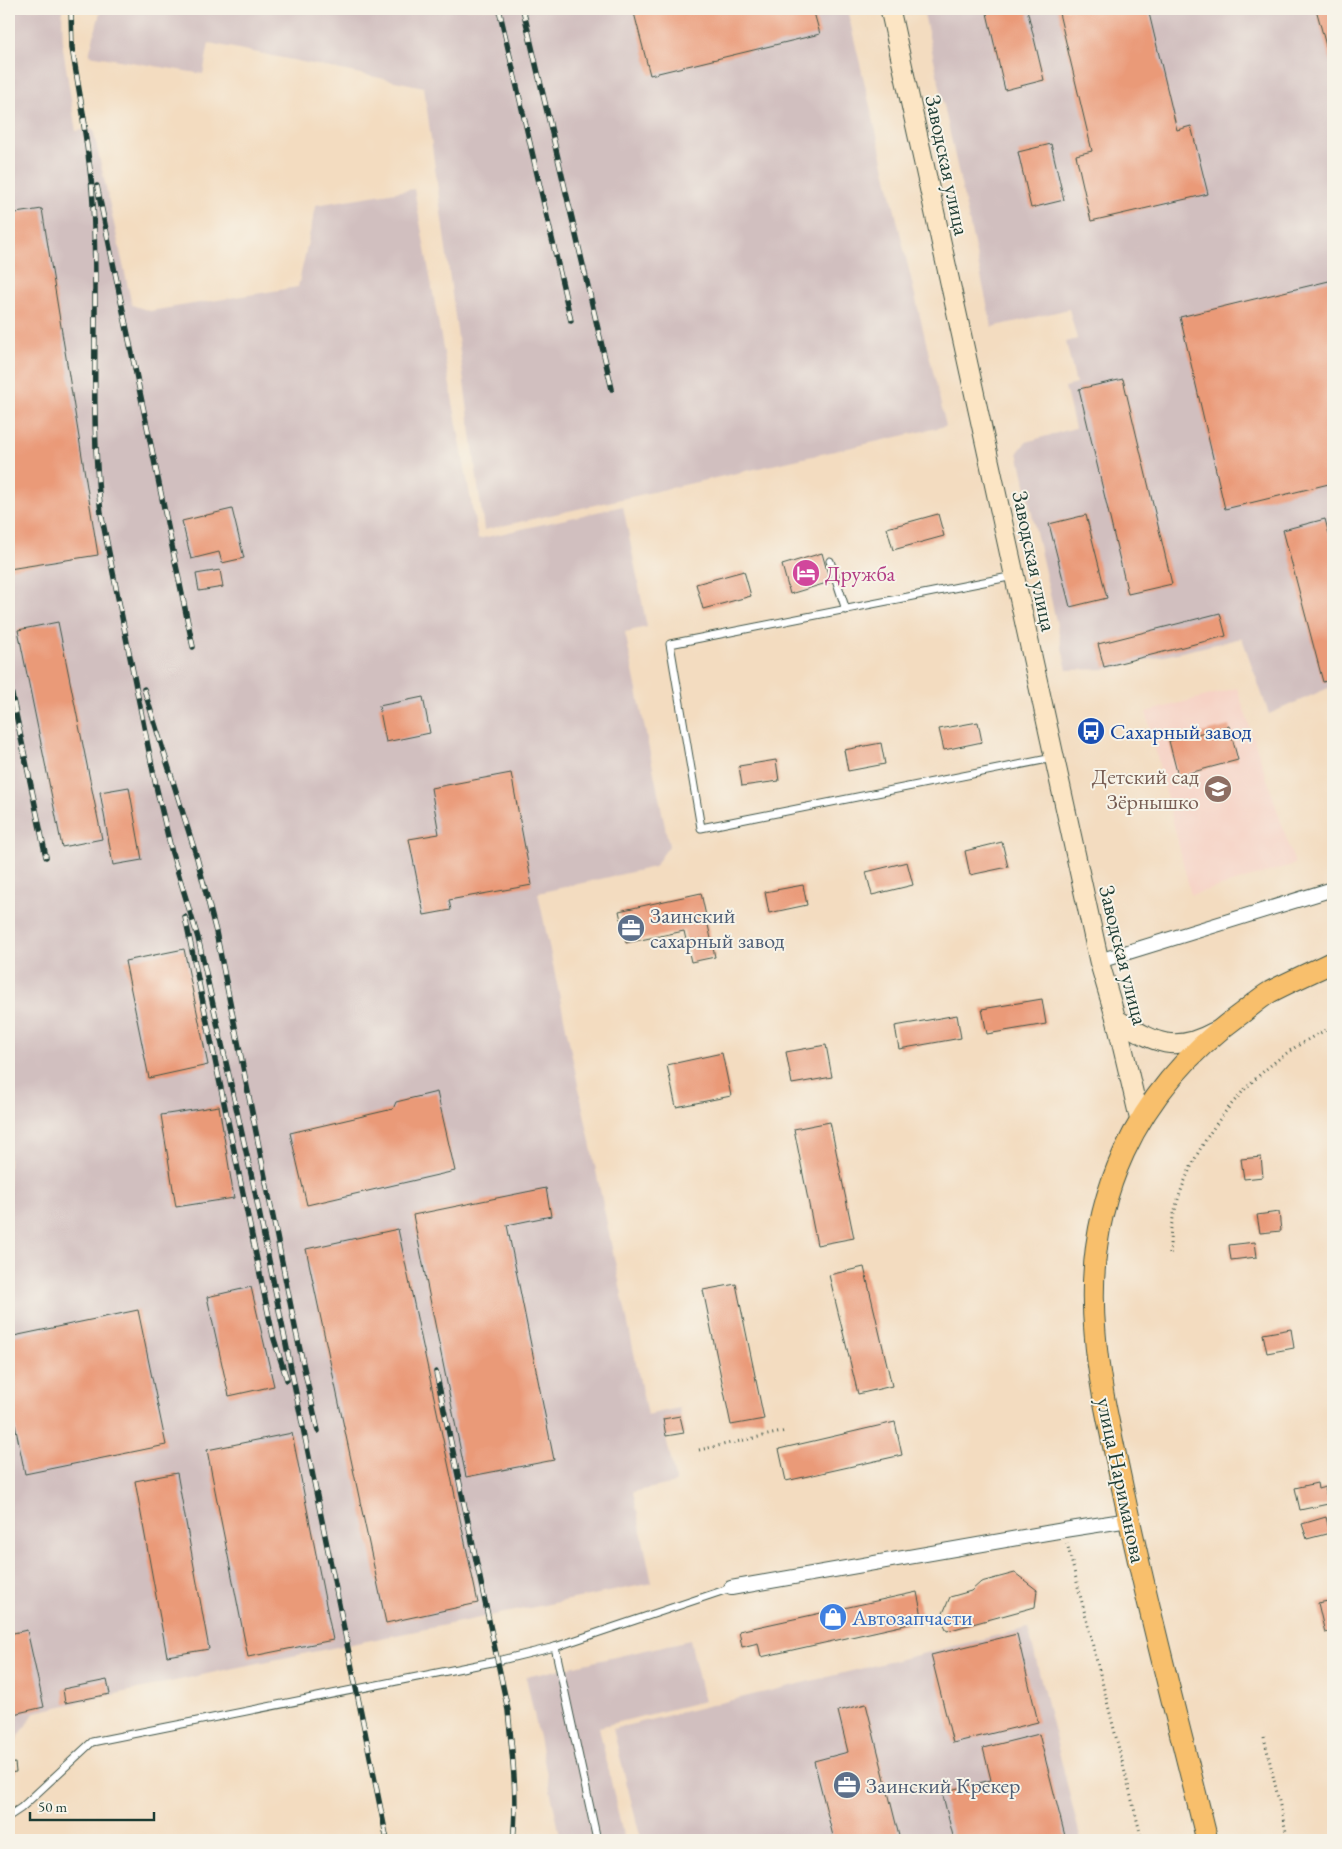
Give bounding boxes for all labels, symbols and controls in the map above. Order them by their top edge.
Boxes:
street label: Заводская улица [918,92,977,238]
street label: Заводская улица [1005,488,1064,634]
hotel icon: Дружба [791,558,821,588]
place label: Дружба [825,559,895,588]
bus stop icon: Сахарный завод [1076,716,1106,746]
place label: Сахарный завод [1110,717,1252,746]
place label: Детский сад Зёрнышко [1092,762,1199,816]
school or university icon: Детский сад Зёрнышко [1203,774,1233,804]
street label: Заводская улица [1092,882,1155,1028]
place label: Заинский сахарный завод [650,901,785,955]
office icon: Заинский сахарный завод [616,913,646,943]
street label: улица Нариманова [1090,1395,1153,1566]
shop icon: Автозапчасти [818,1602,848,1632]
place label: Автозапчасти [851,1603,973,1632]
office icon: Заинский Крекер [832,1770,862,1800]
place label: Заинский Крекер [866,1771,1020,1800]
scale bar [30,1789,154,1821]
text: 50 m [38,1797,67,1816]

